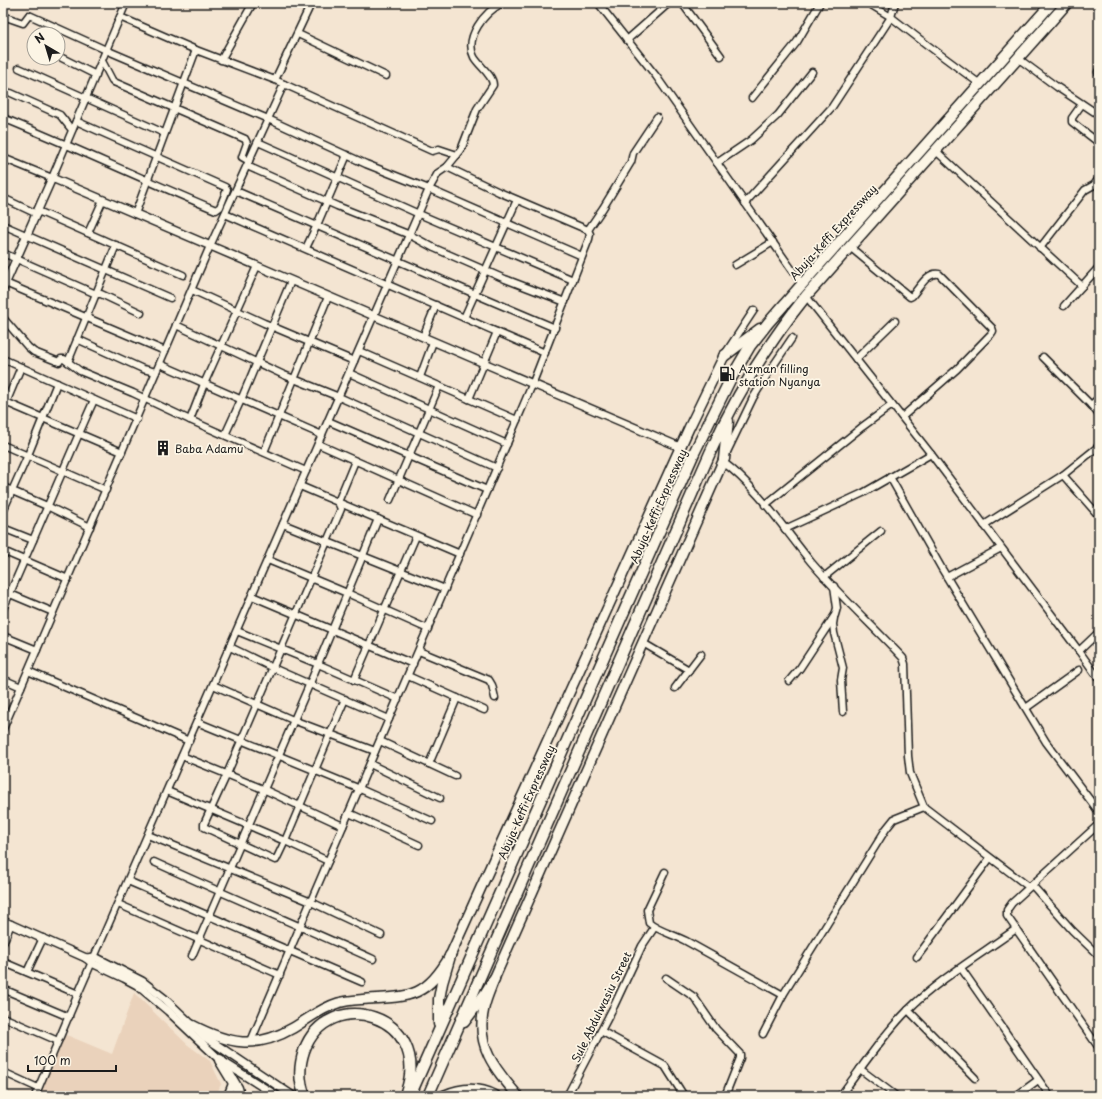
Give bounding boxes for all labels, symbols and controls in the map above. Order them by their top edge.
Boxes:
north arrow [26,26,66,66]
text: N [31,28,48,47]
street label: Abuja-Keffi Expressway [785,180,881,284]
place label: Azman filling station Nyanya [739,360,820,390]
fuel station icon: Azman filling station Nyanya [718,365,736,383]
building icon: Baba Adamu [154,439,172,457]
place label: Baba Adamu [175,440,244,457]
street label: Abuja-Keffi Expressway [625,446,691,566]
street label: Abuja-Keffi Expressway [493,742,559,862]
street label: Sule Abdulwasiu Street [567,949,635,1065]
scale bar [28,1047,116,1073]
text: 100 m [34,1051,71,1069]

